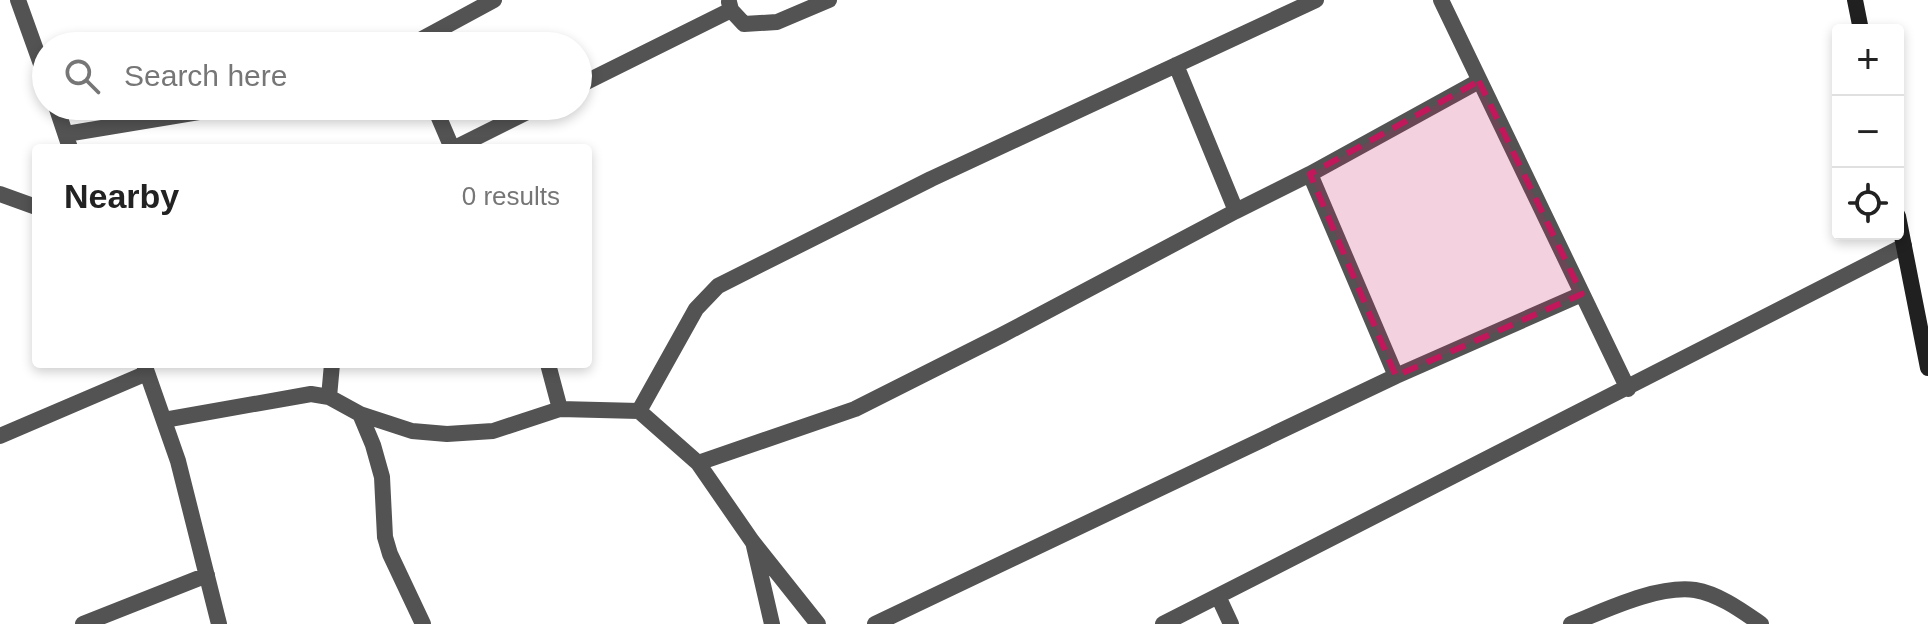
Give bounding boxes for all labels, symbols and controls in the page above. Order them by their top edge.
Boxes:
map controls [1832,24,1904,240]
button: + [1832,24,1904,96]
search box [32,32,592,120]
icon: search [60,54,104,98]
text: Search here [124,59,287,92]
button: − [1832,96,1904,168]
button: locate [1832,168,1904,240]
text: Nearby [64,177,179,215]
text: 0 results [462,181,560,211]

